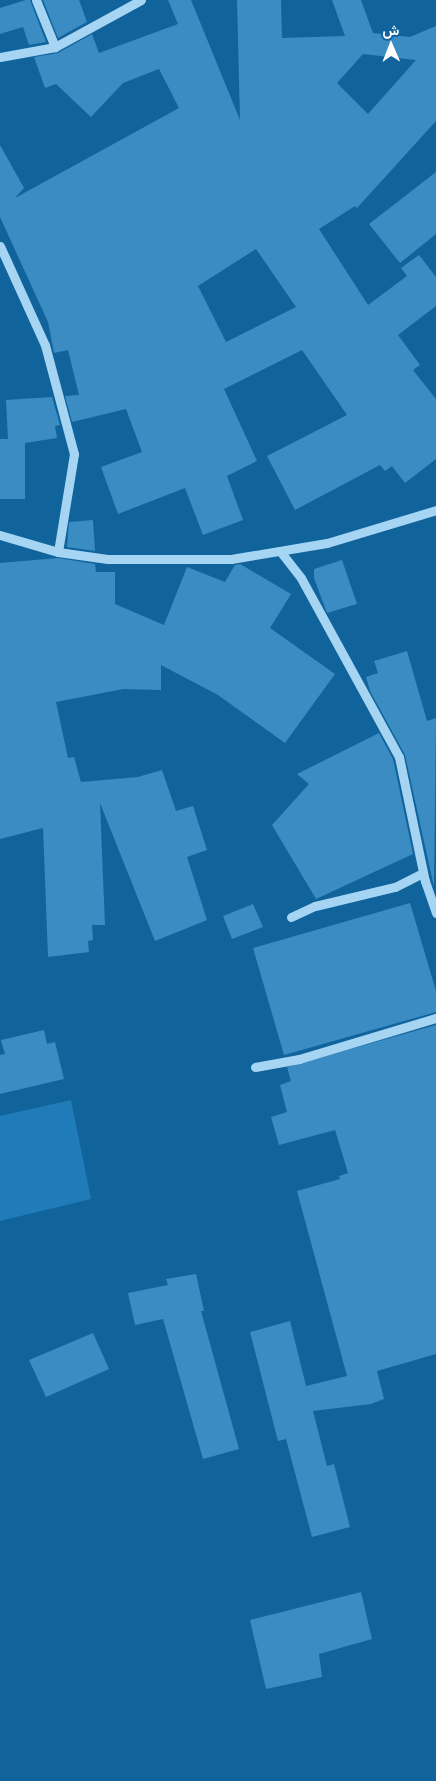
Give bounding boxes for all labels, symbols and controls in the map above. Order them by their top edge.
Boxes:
north arrow [366,20,416,70]
text: ش [382,21,399,38]

